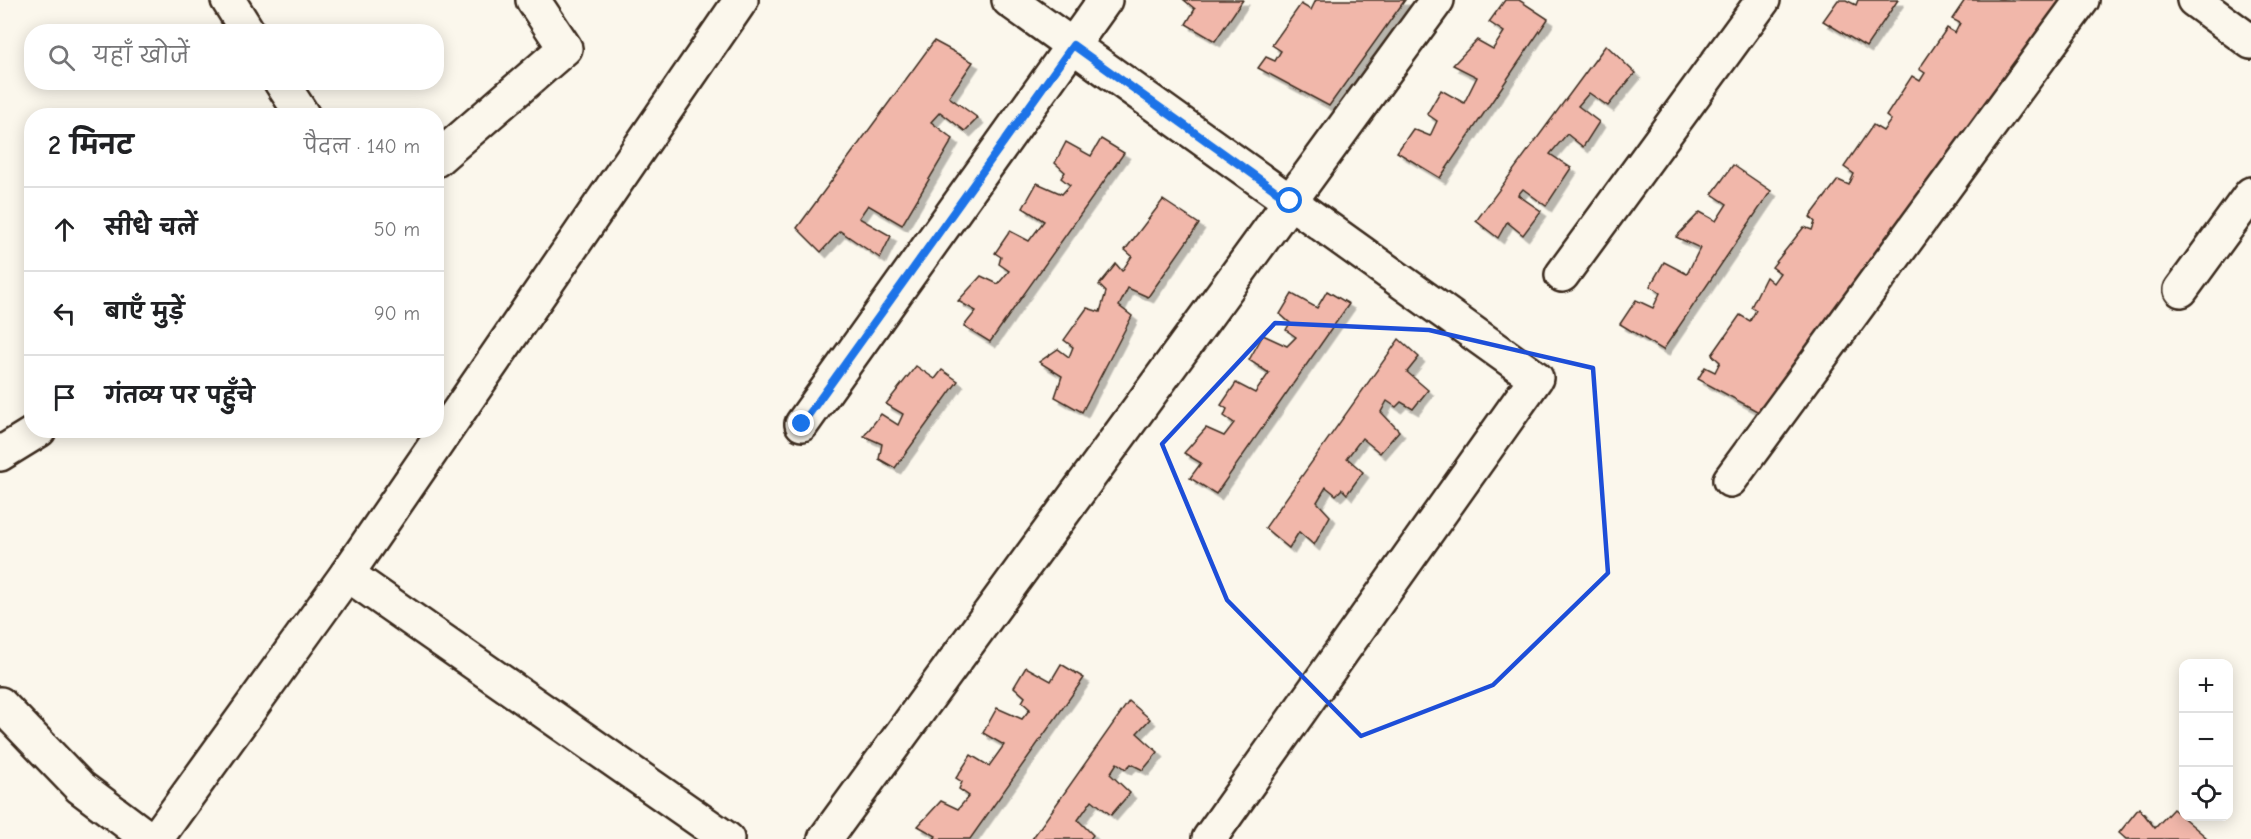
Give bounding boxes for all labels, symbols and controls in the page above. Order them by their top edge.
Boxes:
search box [24,24,444,90]
icon: search [45,41,78,74]
text: यहाँ खोजें [93,43,189,69]
text: 2 मिनट [48,131,133,161]
text: पैदल · 140 m [304,135,420,158]
route start [1276,187,1302,213]
icon: ahead [48,213,81,246]
text: सीधे चलें [105,215,197,241]
text: 50 m [374,218,420,241]
icon: left [48,297,81,330]
text: बाएँ मुड़ें [105,299,184,325]
text: 90 m [374,302,420,325]
icon: arrive [48,381,81,414]
text: गंतव्य पर पहुँचे [105,383,254,409]
route end [788,410,814,436]
map controls [2179,659,2233,821]
button: + [2179,659,2233,713]
button: − [2179,713,2233,767]
button: locate [2179,767,2233,821]

